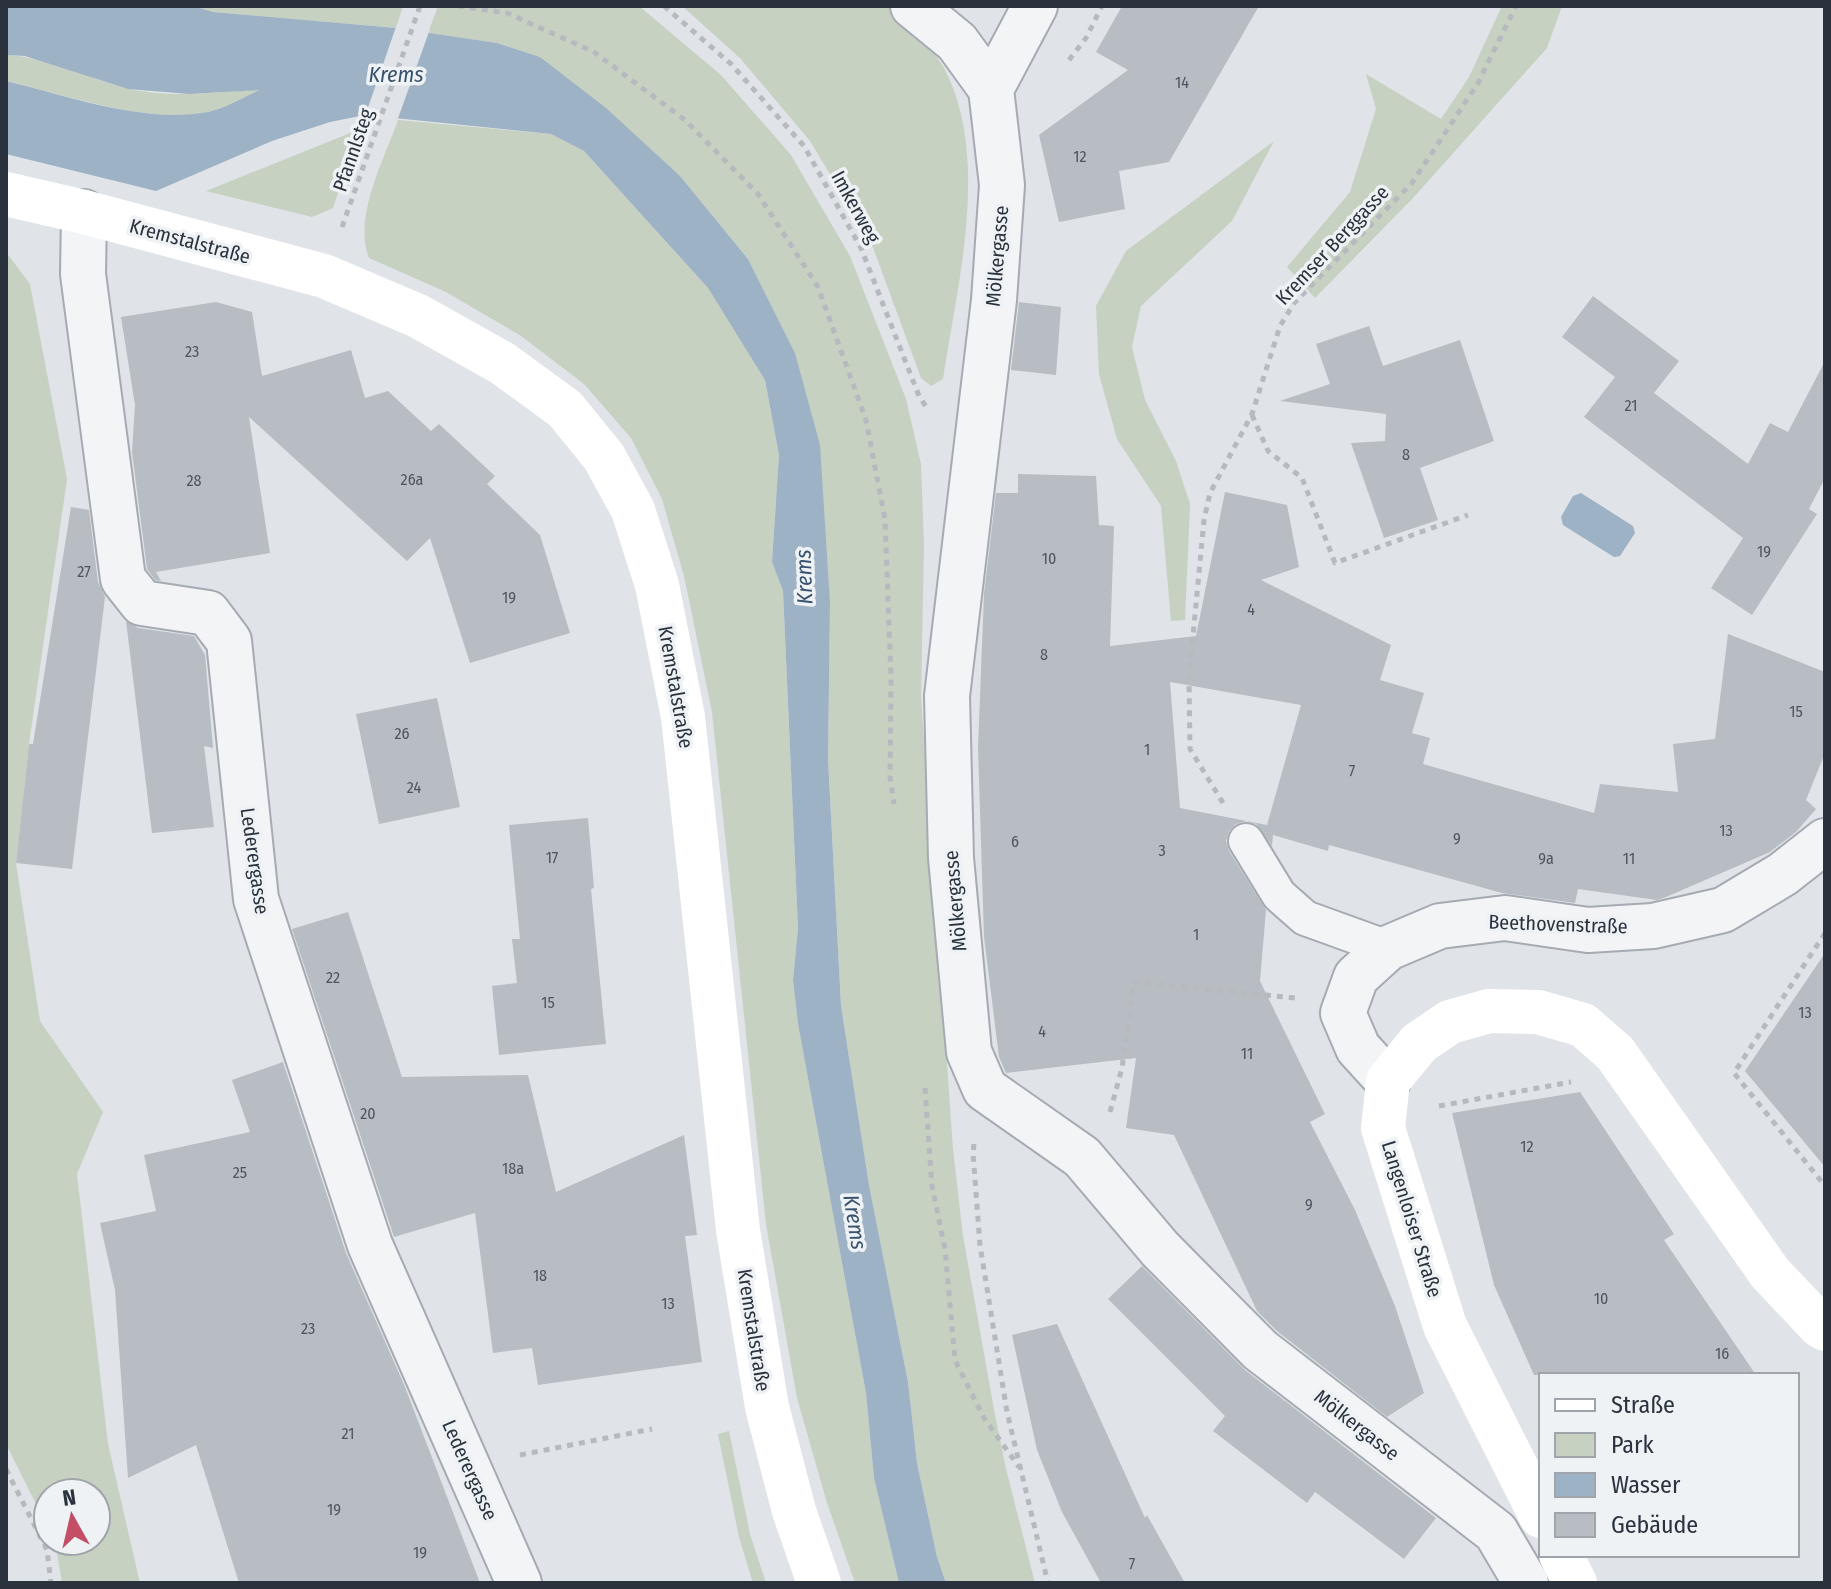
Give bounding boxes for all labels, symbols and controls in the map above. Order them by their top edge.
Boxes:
water label: Krems [368,61,424,88]
house number: 14 [1175,73,1189,92]
street label: Pfannlsteg [328,105,379,195]
house number: 12 [1073,147,1087,166]
street label: Imkerweg [826,167,886,248]
street label: Kremser Berggasse [1270,180,1394,310]
street label: Mölkergasse [981,205,1013,307]
street label: Kremstalstraße [127,213,253,269]
house number: 23 [185,342,199,361]
house number: 21 [1625,396,1637,415]
house number: 8 [1402,445,1410,464]
house number: 26a [401,470,424,489]
house number: 28 [186,471,202,490]
house number: 19 [1757,542,1771,561]
water label: Krems [790,549,818,605]
house number: 10 [1042,549,1056,568]
house number: 27 [77,562,91,581]
house number: 19 [502,588,516,607]
house number: 4 [1247,600,1255,619]
street label: Kremstalstraße [653,624,699,750]
house number: 8 [1040,645,1048,664]
house number: 15 [1789,702,1803,721]
house number: 26 [395,724,410,743]
house number: 1 [1144,740,1150,759]
house number: 7 [1349,761,1356,780]
house number: 24 [407,778,421,797]
street label: Lederergasse [236,806,274,916]
house number: 13 [1719,821,1733,840]
house number: 9 [1453,829,1461,848]
house number: 6 [1011,832,1019,851]
house number: 3 [1158,841,1166,860]
house number: 17 [546,848,559,867]
house number: 9a [1538,849,1554,868]
house number: 11 [1623,849,1635,868]
street label: Mölkergasse [939,850,971,952]
street label: Beethovenstraße [1488,910,1628,938]
house number: 1 [1193,925,1199,944]
house number: 22 [326,968,340,987]
house number: 15 [541,993,555,1012]
house number: 13 [1798,1003,1812,1022]
house number: 4 [1038,1022,1046,1041]
house number: 11 [1241,1044,1253,1063]
house number: 20 [360,1104,376,1123]
house number: 12 [1520,1137,1534,1156]
street label: Langenloiser Straße [1377,1138,1447,1300]
house number: 18a [502,1159,524,1178]
house number: 25 [233,1163,247,1182]
water label: Krems [837,1193,873,1251]
house number: 9 [1305,1195,1313,1214]
house number: 18 [533,1266,547,1285]
street label: Kremstalstraße [732,1267,776,1393]
house number: 10 [1594,1289,1608,1308]
house number: 13 [661,1294,675,1313]
house number: 23 [301,1319,315,1338]
house number: 16 [1715,1344,1729,1363]
legend [1539,1373,1799,1557]
street label: Mölkergasse [1310,1384,1404,1466]
text: Straße [1611,1391,1675,1419]
street label: Lederergasse [437,1416,503,1524]
house number: 21 [342,1424,354,1443]
text: Park [1611,1431,1654,1459]
text: Wasser [1611,1471,1681,1499]
north arrow [32,1477,112,1557]
text: N [61,1483,78,1512]
house number: 19 [327,1500,341,1519]
text: Gebäude [1611,1511,1698,1539]
house number: 19 [413,1543,427,1562]
house number: 7 [1129,1554,1136,1573]

